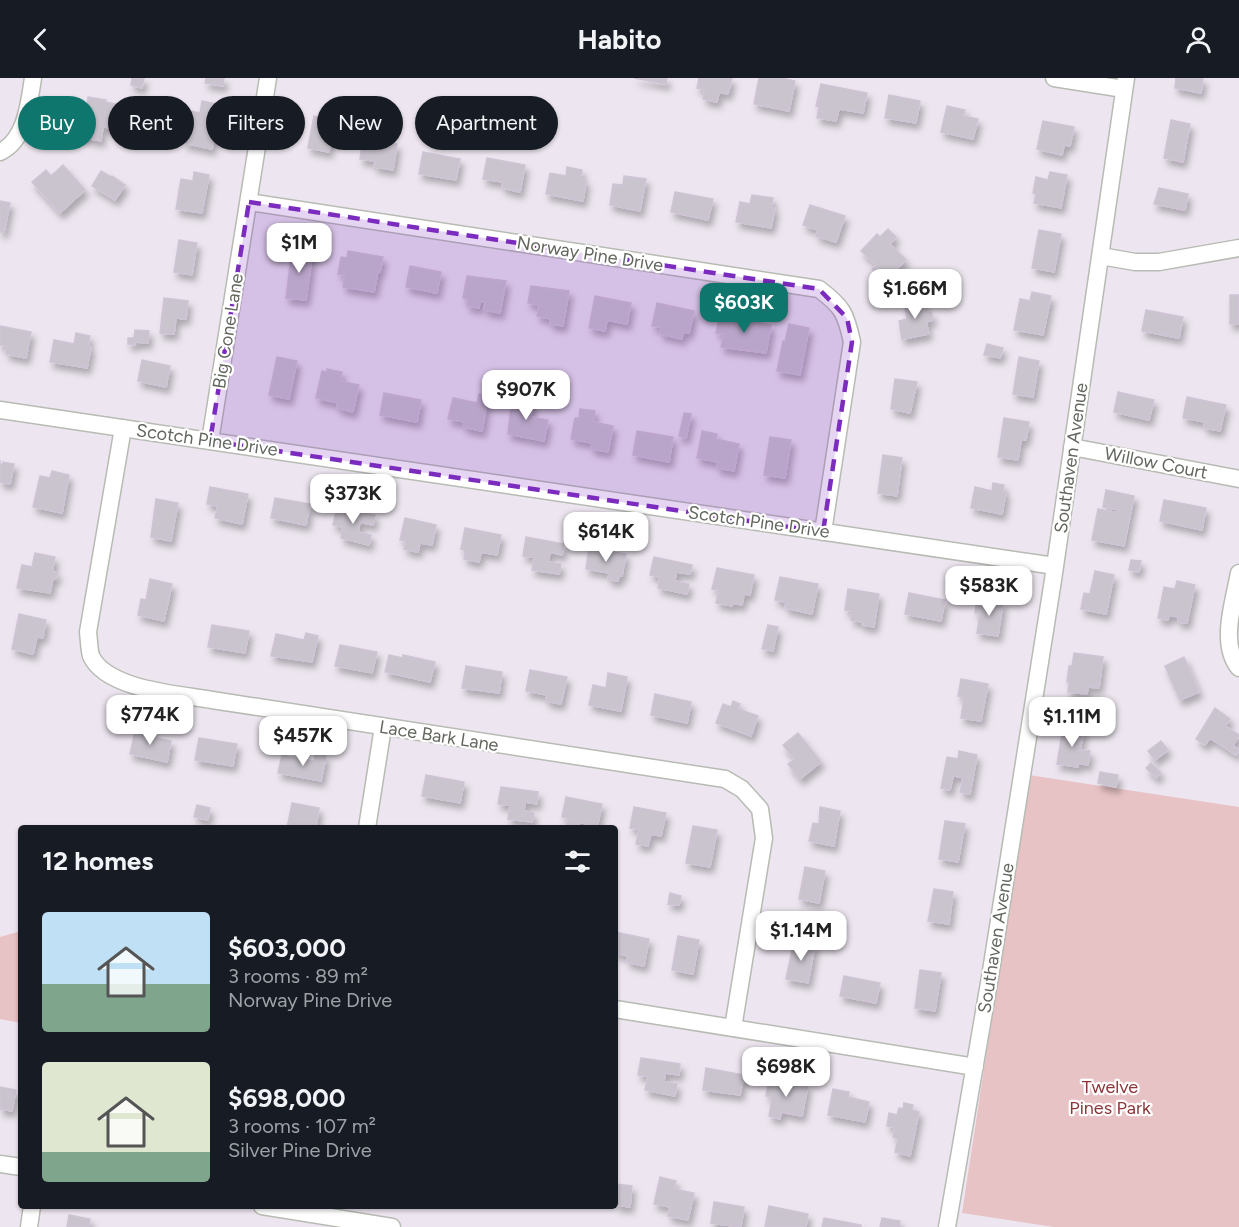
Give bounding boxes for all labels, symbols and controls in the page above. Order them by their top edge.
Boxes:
icon: back [24,23,57,56]
text: Habito [577,23,662,56]
icon: person [1182,23,1215,56]
chip: Buy [18,96,96,150]
chip: Rent [108,96,194,150]
chip: Filters [206,96,305,150]
chip: New [317,96,403,150]
chip: Apartment [415,96,558,150]
pin: $1M [270,223,328,274]
text: $1M [281,230,317,254]
street label: Norway Pine Drive [515,232,665,276]
pin: $1.66M [866,269,964,320]
street label: Big Cone Lane [208,272,248,390]
text: $1.66M [883,276,947,300]
pin: $603K [702,283,786,334]
text: $603K [714,290,774,314]
pin: $907K [484,370,568,421]
text: $907K [496,377,556,401]
street label: Southaven Avenue [1050,381,1092,535]
street label: Scotch Pine Drive [135,419,279,461]
street label: Willow Court [1103,442,1210,484]
pin: $373K [311,474,395,525]
text: $373K [324,481,382,505]
street label: Scotch Pine Drive [687,501,831,543]
pin: $614K [564,512,648,563]
text: $614K [577,519,635,543]
pin: $583K [947,566,1031,617]
text: $583K [959,573,1019,597]
pin: $774K [108,695,192,746]
pin: $1.11M [1023,697,1121,748]
text: $774K [120,702,180,726]
text: $1.11M [1043,704,1101,728]
pin: $457K [261,716,345,767]
street label: Lace Bark Lane [378,716,500,756]
text: $457K [273,723,333,747]
text: 12 homes [42,845,153,877]
icon: filters [561,845,594,878]
street label: Southaven Avenue [973,861,1019,1015]
pin: $1.14M [752,911,850,962]
text: $1.14M [770,918,832,942]
text: $603,000 [228,932,346,964]
icon: home [90,936,162,1008]
text: 3 rooms · 89 m² [228,964,368,988]
text: Norway Pine Drive [228,988,392,1012]
pin: $698K [744,1047,828,1098]
text: $698K [756,1054,816,1078]
park label: Twelve Pines Park [1069,1076,1151,1119]
text: $698,000 [228,1082,346,1114]
icon: home [90,1086,162,1158]
text: 3 rooms · 107 m² [228,1114,376,1138]
text: Silver Pine Drive [228,1138,372,1162]

